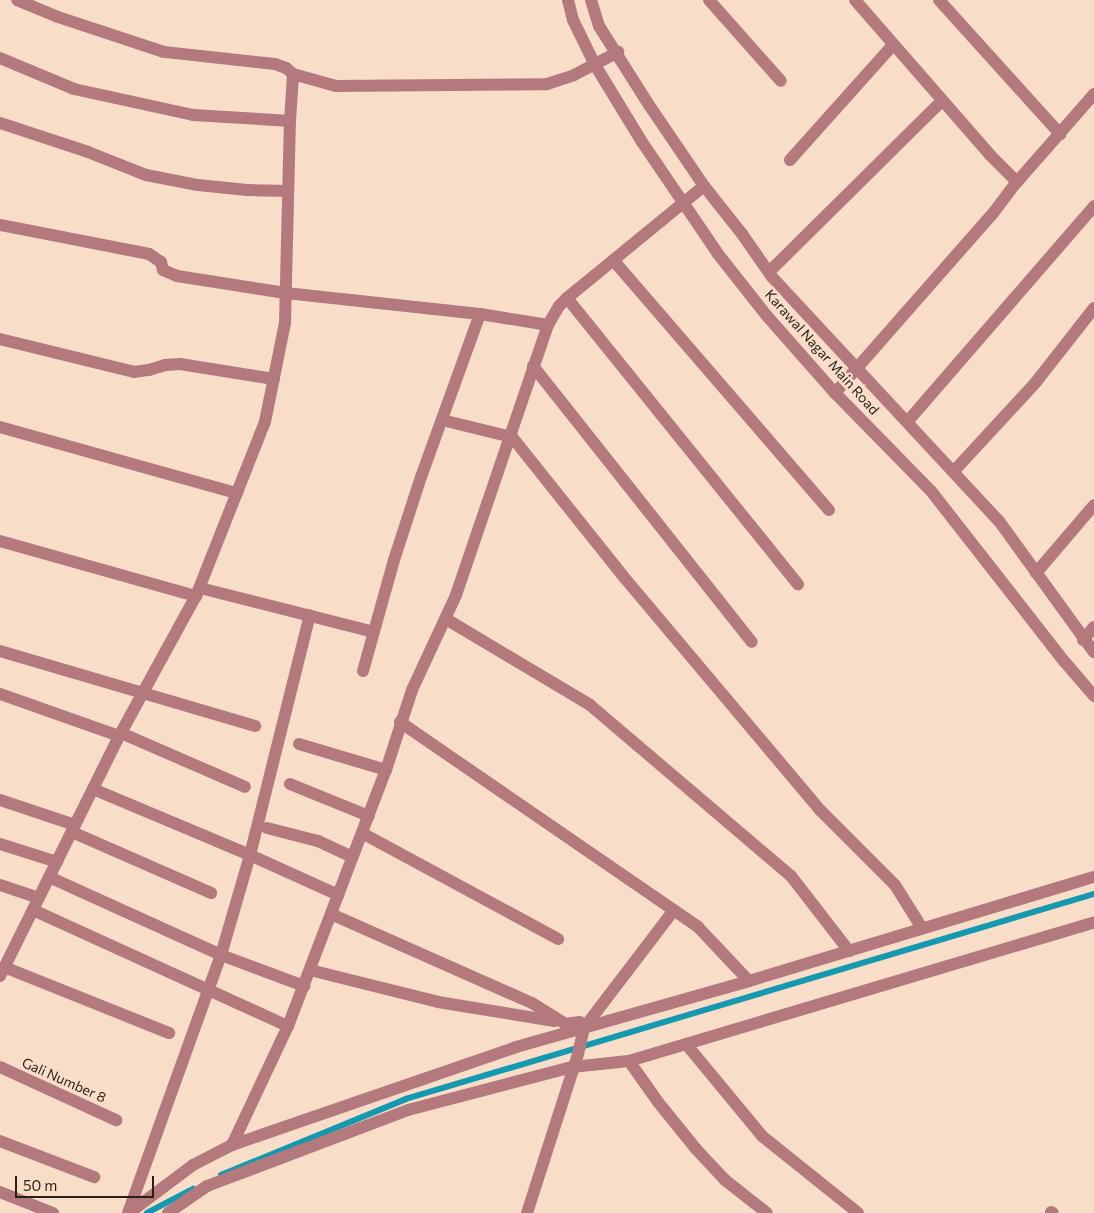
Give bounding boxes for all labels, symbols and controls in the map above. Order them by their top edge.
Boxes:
street label: Karawal Nagar Main Road [761,286,883,418]
street label: Gali Number 8 [19,1054,109,1106]
scale bar [18,1166,156,1198]
text: 50 m [23,1176,57,1194]

